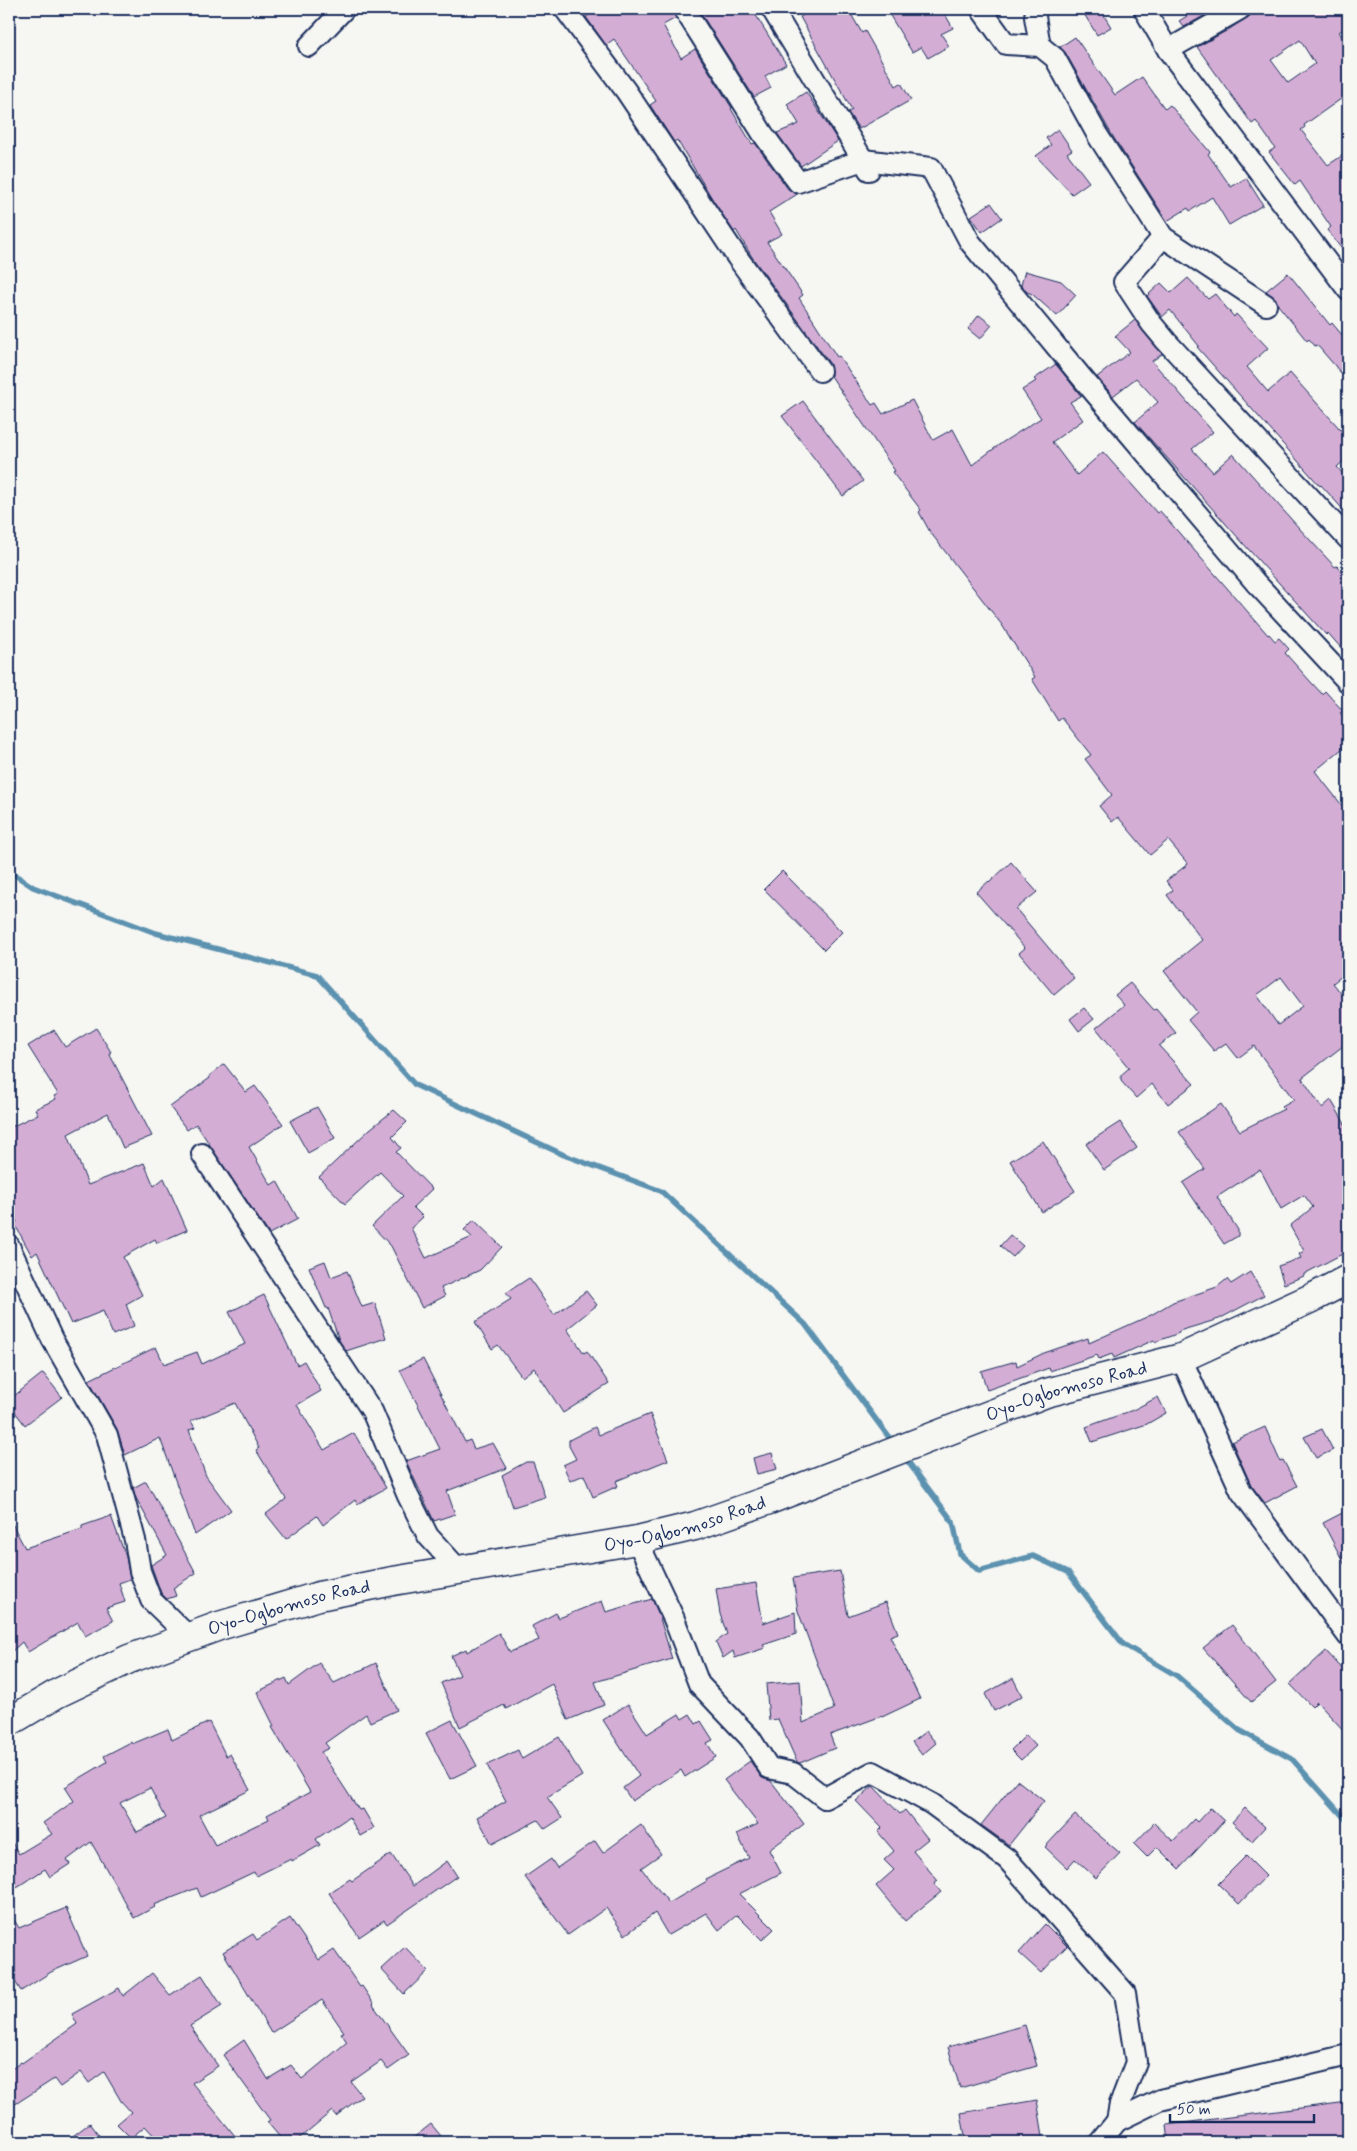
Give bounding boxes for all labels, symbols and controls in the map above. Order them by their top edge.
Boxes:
street label: Oyo-Ogbomoso Road [982,1355,1150,1428]
street label: Oyo-Ogbomoso Road [602,1490,769,1558]
street label: Oyo-Ogbomoso Road [204,1573,372,1642]
scale bar [1170,2091,1313,2123]
text: 50 m [1177,2100,1211,2120]

